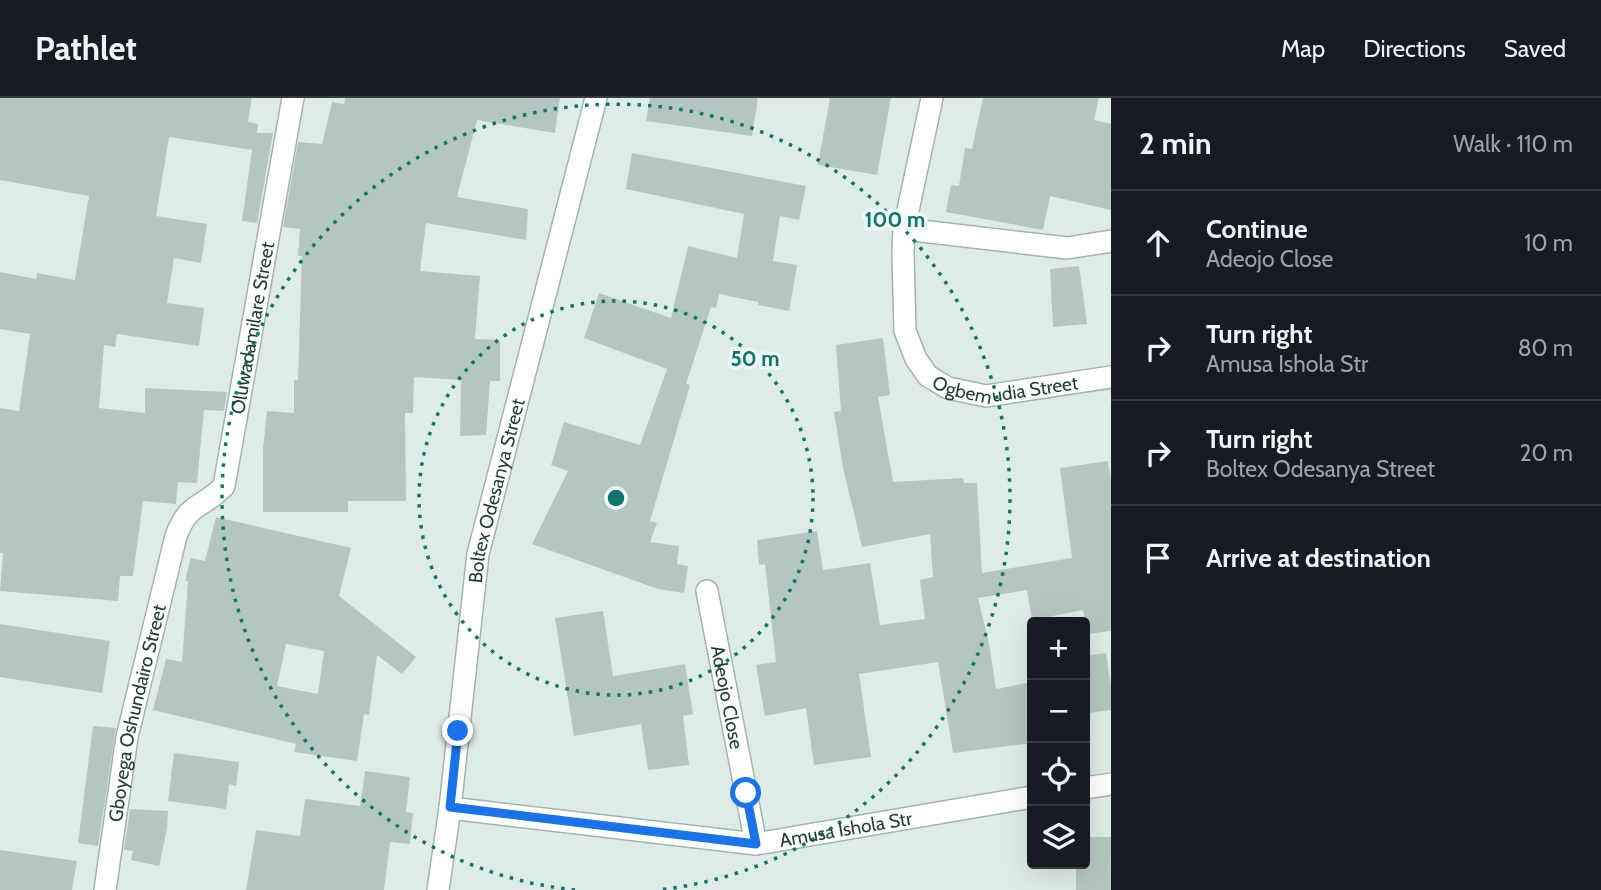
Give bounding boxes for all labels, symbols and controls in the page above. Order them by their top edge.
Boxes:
text: Pathlet [35,28,137,68]
text: Map [1281,34,1325,63]
text: Directions [1363,34,1466,63]
text: Saved [1504,34,1566,63]
text: 2 min [1139,125,1211,162]
text: Walk · 110 m [1453,130,1573,158]
text: 100 m [865,207,925,232]
text: Continue [1206,213,1308,245]
icon: ahead [1139,224,1177,262]
text: 10 m [1524,229,1573,257]
street label: Oluwadamilare Street [226,239,279,416]
text: Adeojo Close [1206,245,1333,273]
text: Turn right [1206,318,1312,350]
icon: right [1139,329,1177,367]
text: 80 m [1518,334,1573,362]
text: 50 m [730,346,780,371]
text: Amusa Ishola Str [1206,350,1368,378]
street label: Ogbemudia Street [928,370,1080,409]
street label: Boltex Odesanya Street [464,396,530,584]
text: Turn right [1206,423,1312,455]
icon: right [1139,434,1177,472]
text: 20 m [1520,439,1573,467]
text: Boltex Odesanya Street [1206,455,1435,483]
centre of rings [604,486,628,510]
icon: arrive [1139,539,1177,577]
text: Arrive at destination [1206,542,1431,574]
street label: Gboyega Oshundairo Street [104,601,171,823]
map controls [1027,617,1090,869]
button: + [1027,617,1090,680]
street label: Adeojo Close [706,643,748,751]
button: − [1027,680,1090,743]
route end [442,715,473,746]
button: locate [1027,743,1090,806]
route start [730,777,761,808]
button: layers [1027,806,1090,869]
street label: Amusa Ishola Str [778,807,914,852]

